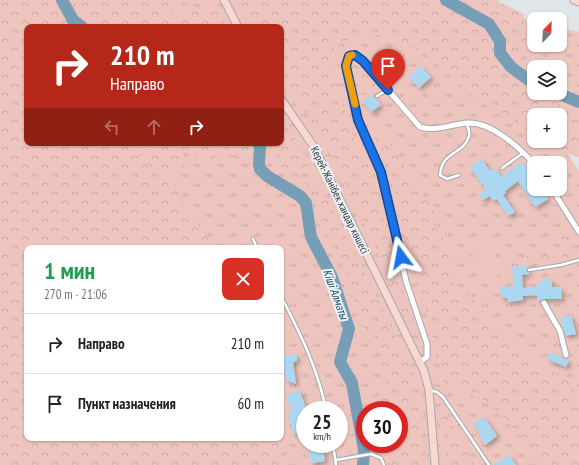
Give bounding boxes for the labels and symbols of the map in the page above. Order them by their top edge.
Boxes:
north arrow [527,12,567,52]
pin [371,49,405,90]
street label: Керей-Жәнібек хандар көшесі [308,144,372,256]
position arrow [380,236,422,278]
water label: Кіші Алматы [320,267,353,323]
speed limit sign: 30 [356,401,408,453]

